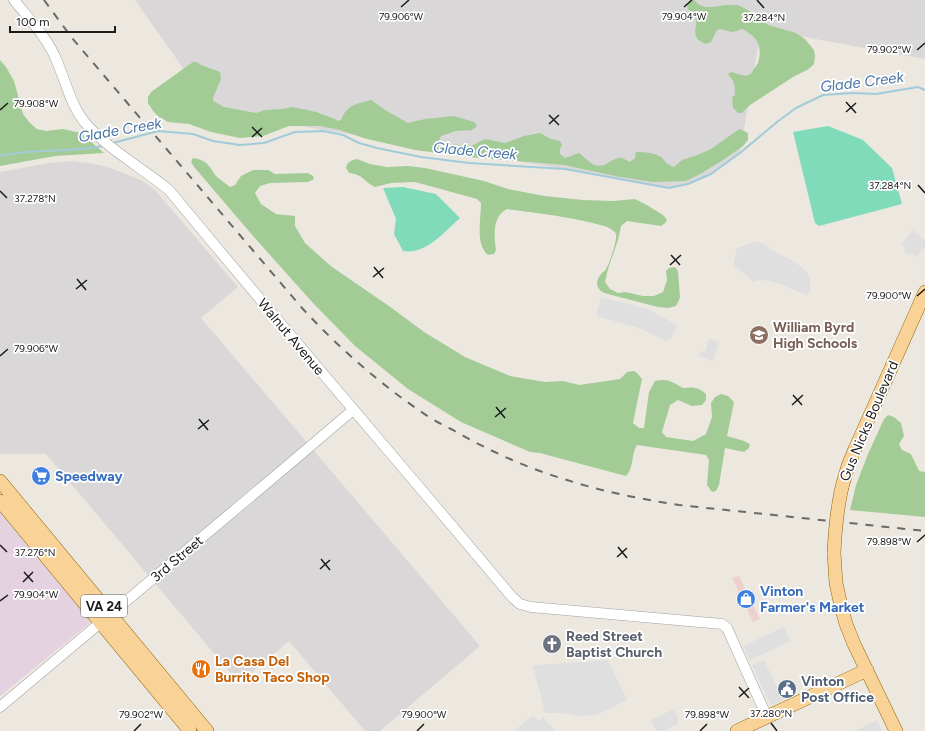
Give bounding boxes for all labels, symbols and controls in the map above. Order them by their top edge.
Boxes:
scale bar [10,8,115,34]
text: 79.906°W [379,10,423,23]
text: 79.904°W [662,10,707,23]
text: 37.284°N [743,11,785,24]
text: 100 m [16,15,50,29]
text: 79.902°W [867,43,911,56]
water label: Glade Creek [819,68,905,96]
text: 79.908°W [14,97,59,110]
water label: Glade Creek [77,114,164,146]
water label: Glade Creek [432,138,518,164]
text: 37.284°N [869,179,911,192]
text: 37.278°N [14,192,56,205]
text: 79.900°W [867,289,912,302]
street label: Walnut Avenue [254,295,328,379]
place label: William Byrd High Schools [773,319,858,352]
school or university icon: William Byrd High Schools [748,324,770,346]
text: 79.906°W [14,342,58,355]
street label: Gus Nicks Boulevard [836,358,902,484]
supermarket icon: Speedway [30,465,52,487]
place label: Speedway [55,468,123,485]
street label: 3rd Street [147,532,207,586]
text: 79.898°W [867,535,912,548]
text: 37.276°N [15,546,55,559]
place label: Vinton Farmer's Market [760,583,865,616]
text: 79.904°W [14,588,59,601]
shop icon: Vinton Farmer's Market [735,588,757,610]
road number: VA 24 [81,595,127,617]
place label: Reed Street Baptist Church [566,628,662,661]
church icon: Reed Street Baptist Church [541,633,563,655]
place label: La Casa Del Burrito Taco Shop [215,653,330,686]
restaurant icon: La Casa Del Burrito Taco Shop [190,658,212,680]
place label: Vinton Post Office [801,673,874,706]
public building icon: Vinton Post Office [776,678,798,700]
text: 37.280°N [750,707,792,720]
text: 79.902°W [119,708,163,721]
text: 79.900°W [402,708,447,721]
text: 79.898°W [685,708,730,721]

